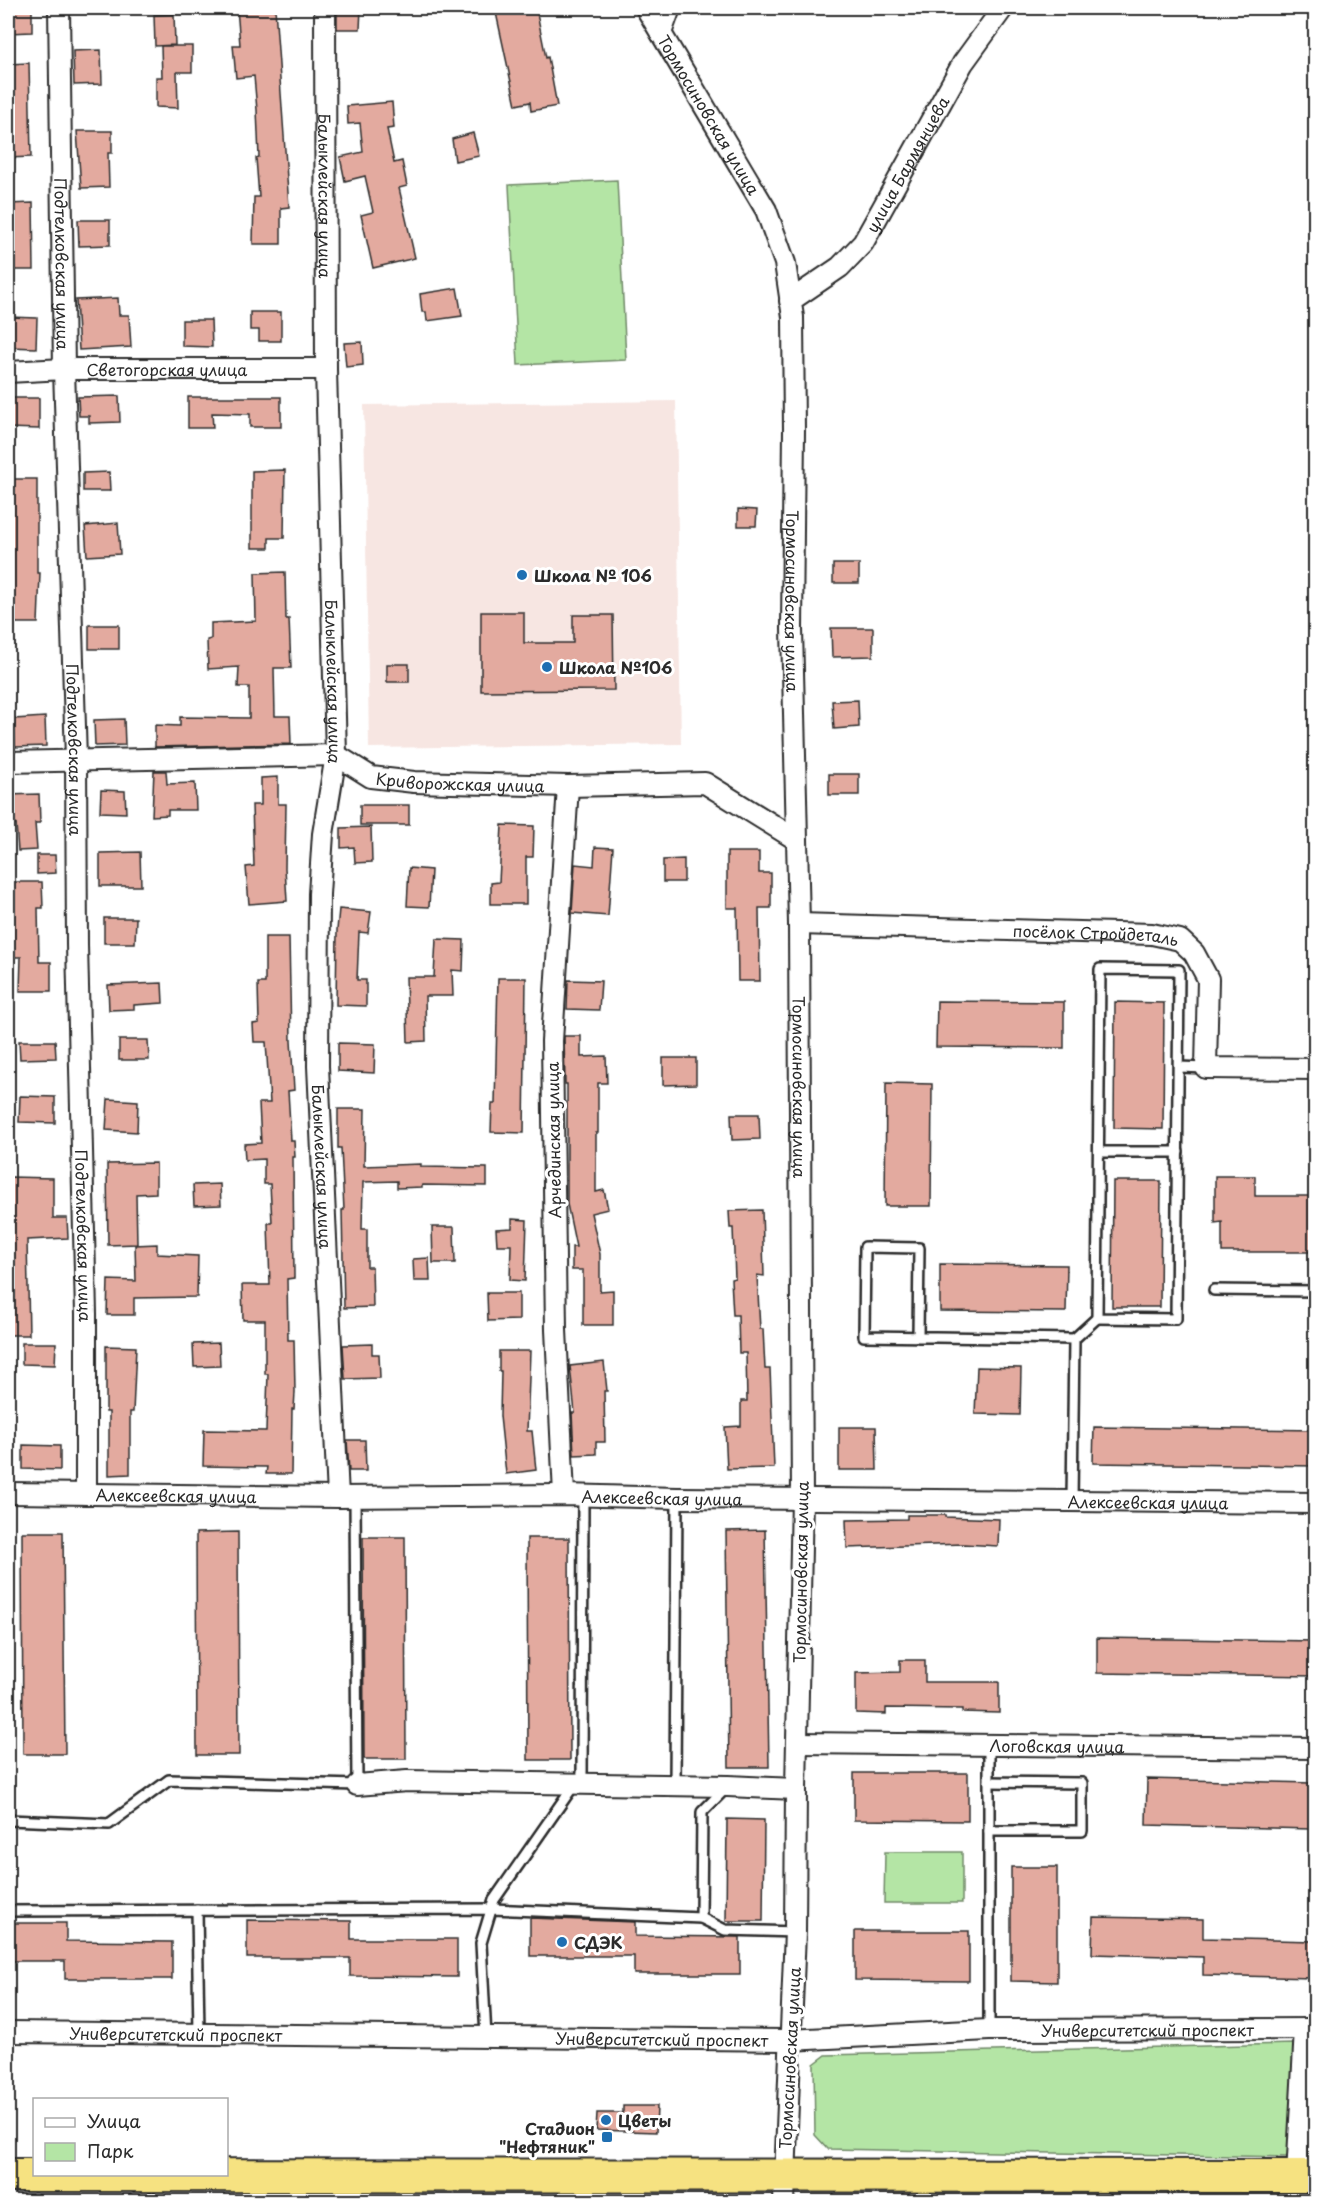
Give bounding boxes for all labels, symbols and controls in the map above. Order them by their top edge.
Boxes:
street label: Тормосиновская улица [652,30,766,199]
street label: улица Бармянцева [859,92,954,237]
street label: Балыклейская улица [313,114,338,278]
street label: Подтелковская улица [49,178,76,350]
street label: Светогорская улица [87,357,247,381]
street label: Тормосиновская улица [780,510,805,693]
place label: Школа № 106 [534,563,652,587]
marker: Школа № 106 [515,568,529,582]
street label: Балыклейская улица [320,599,348,766]
place label: Школа №106 [559,655,672,679]
marker: Школа №106 [540,660,554,674]
street label: Подтелковская улица [61,663,88,836]
street label: Криворожская улица [375,766,545,797]
street label: посёлок Стройдеталь [1012,918,1181,951]
street label: Тормосиновская улица [787,996,812,1178]
street label: Арчединская улица [540,1062,566,1218]
street label: Балыклейская улица [307,1084,338,1249]
street label: Подтелковская улица [70,1149,98,1322]
street label: Тормосиновская улица [786,1481,814,1663]
street label: Алексеевская улица [95,1482,257,1508]
street label: Алексеевская улица [581,1483,742,1511]
street label: Алексеевская улица [1067,1489,1228,1514]
street label: Логовская улица [989,1733,1125,1758]
place label: СДЭК [574,1930,622,1954]
marker: СДЭК [555,1935,569,1949]
street label: Тормосиновская улица [772,1966,806,2150]
street label: Университетский проспект [1041,2017,1254,2042]
street label: Университетский проспект [69,2021,283,2047]
street label: Университетский проспект [555,2026,769,2052]
legend [33,2098,228,2176]
text: Улица [87,2107,141,2134]
place label: Цветы [618,2108,671,2132]
marker: Цветы [599,2113,613,2127]
place label: Стадион "Нефтяник" [499,2116,595,2158]
marker: Стадион "Нефтяник" [600,2130,614,2144]
text: Парк [87,2137,134,2164]

